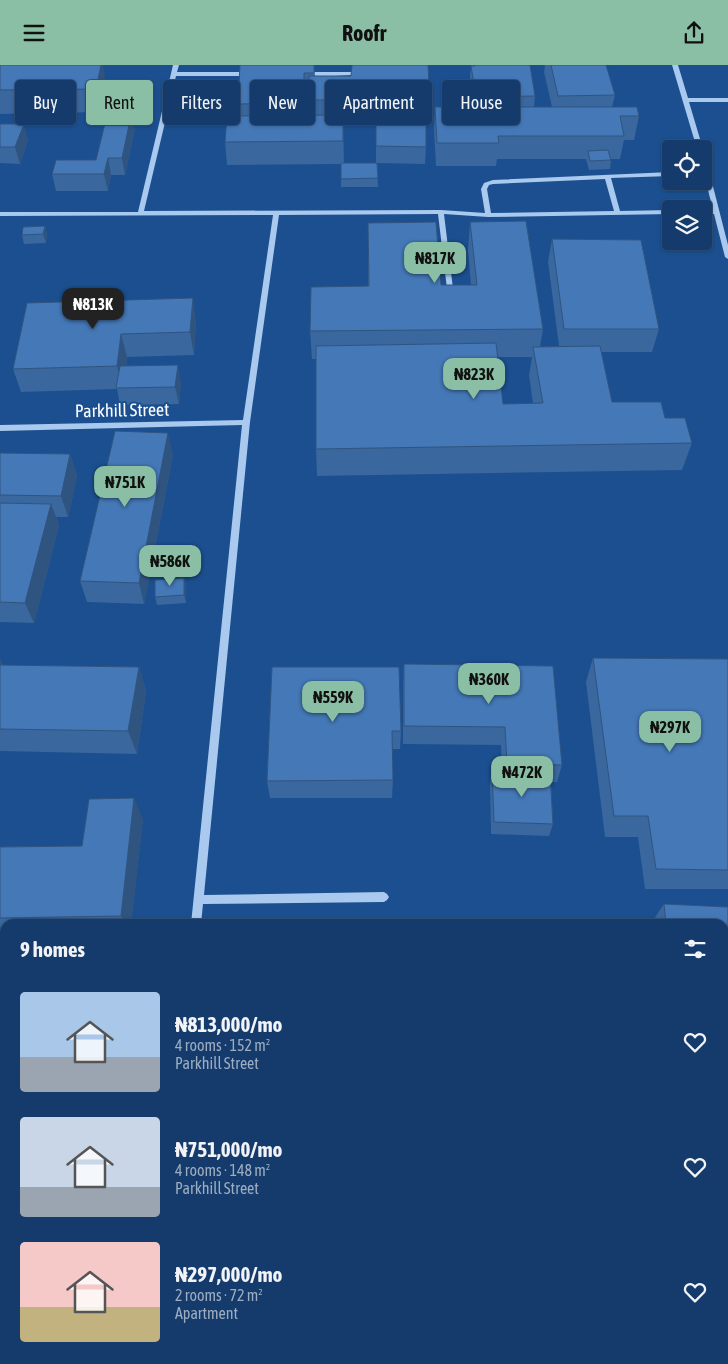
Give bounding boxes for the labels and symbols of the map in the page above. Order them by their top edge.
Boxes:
pin: ₦817K [400,241,470,284]
pin: ₦813K [58,287,128,330]
pin: ₦823K [439,357,509,400]
street label: Parkhill Street [75,399,169,421]
pin: ₦751K [90,465,160,508]
pin: ₦586K [135,545,205,587]
pin: ₦360K [454,663,524,705]
pin: ₦559K [298,681,368,723]
pin: ₦297K [635,711,705,753]
pin: ₦472K [487,755,557,798]

